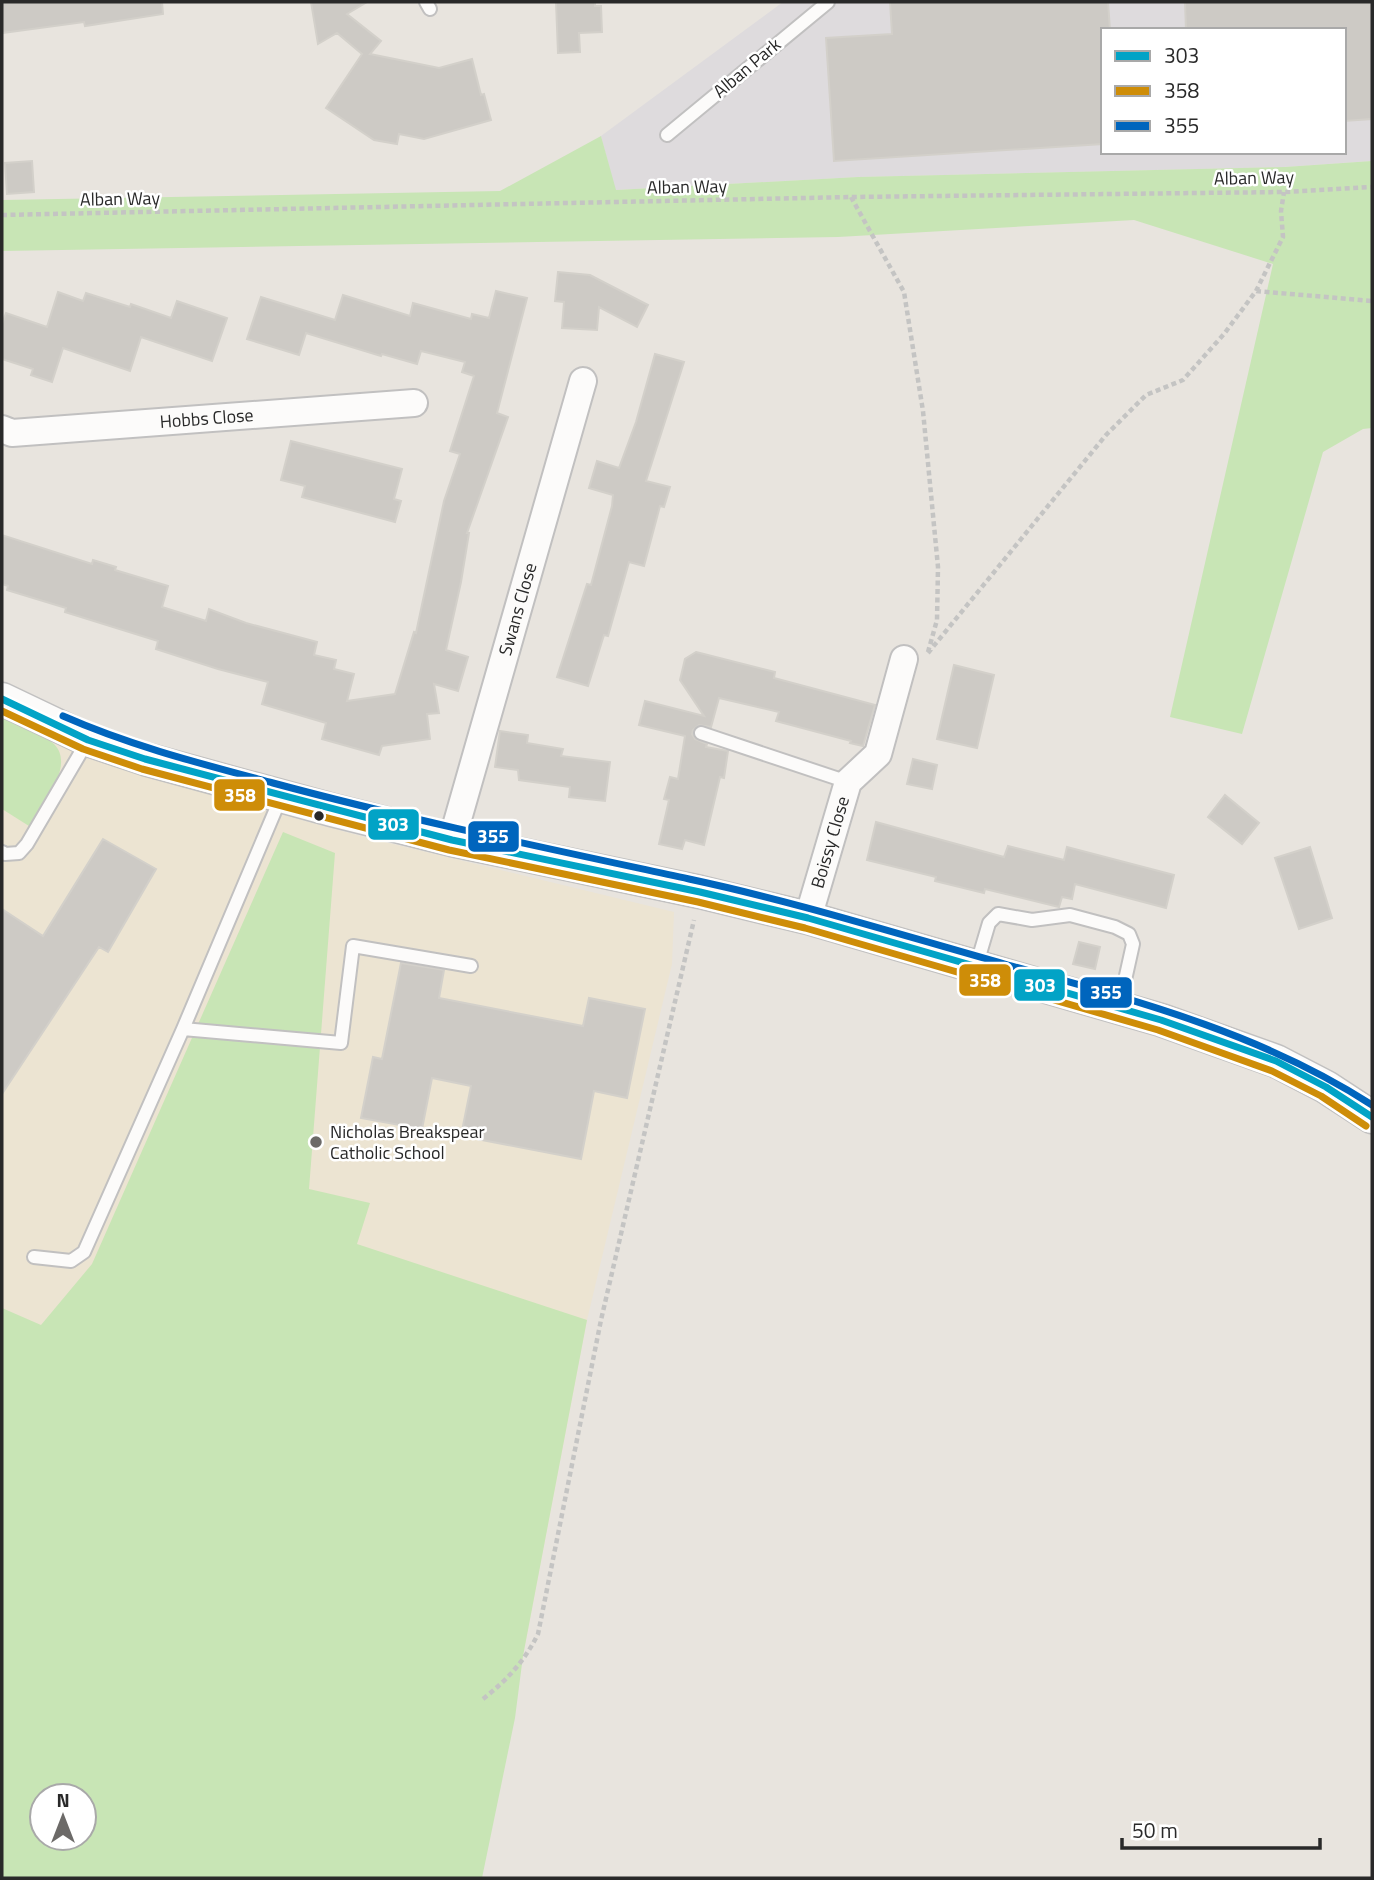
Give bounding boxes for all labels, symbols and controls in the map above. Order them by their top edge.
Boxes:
legend [1101,28,1346,154]
street label: Alban Park [707,31,787,104]
text: 303 [1164,39,1199,71]
text: 358 [1164,74,1200,106]
text: 355 [1164,109,1199,141]
street label: Alban Way [1214,163,1295,192]
street label: Alban Way [647,172,728,201]
street label: Alban Way [80,184,161,213]
street label: Hobbs Close [159,401,254,435]
street label: Swans Close [491,560,543,659]
line badge: 358 [213,778,266,812]
text: 358 [224,780,256,809]
street label: Boissy Close [803,793,856,891]
line badge: 303 [367,808,420,841]
unlabelled marker [312,809,326,823]
text: 303 [377,809,409,838]
line badge: 355 [467,820,520,853]
text: 355 [477,821,509,850]
line badge: 358 [958,963,1012,997]
text: 358 [969,965,1001,994]
line badge: 303 [1013,968,1066,1002]
text: 303 [1024,970,1056,999]
line badge: 355 [1079,976,1133,1009]
text: 355 [1090,977,1122,1006]
place label: Nicholas Breakspear Catholic School [330,1118,485,1166]
marker: Nicholas Breakspear Catholic School [308,1134,324,1150]
north arrow [28,1782,98,1852]
text: N [56,1785,70,1814]
scale bar [1122,1806,1320,1850]
text: 50 m [1132,1814,1178,1846]

